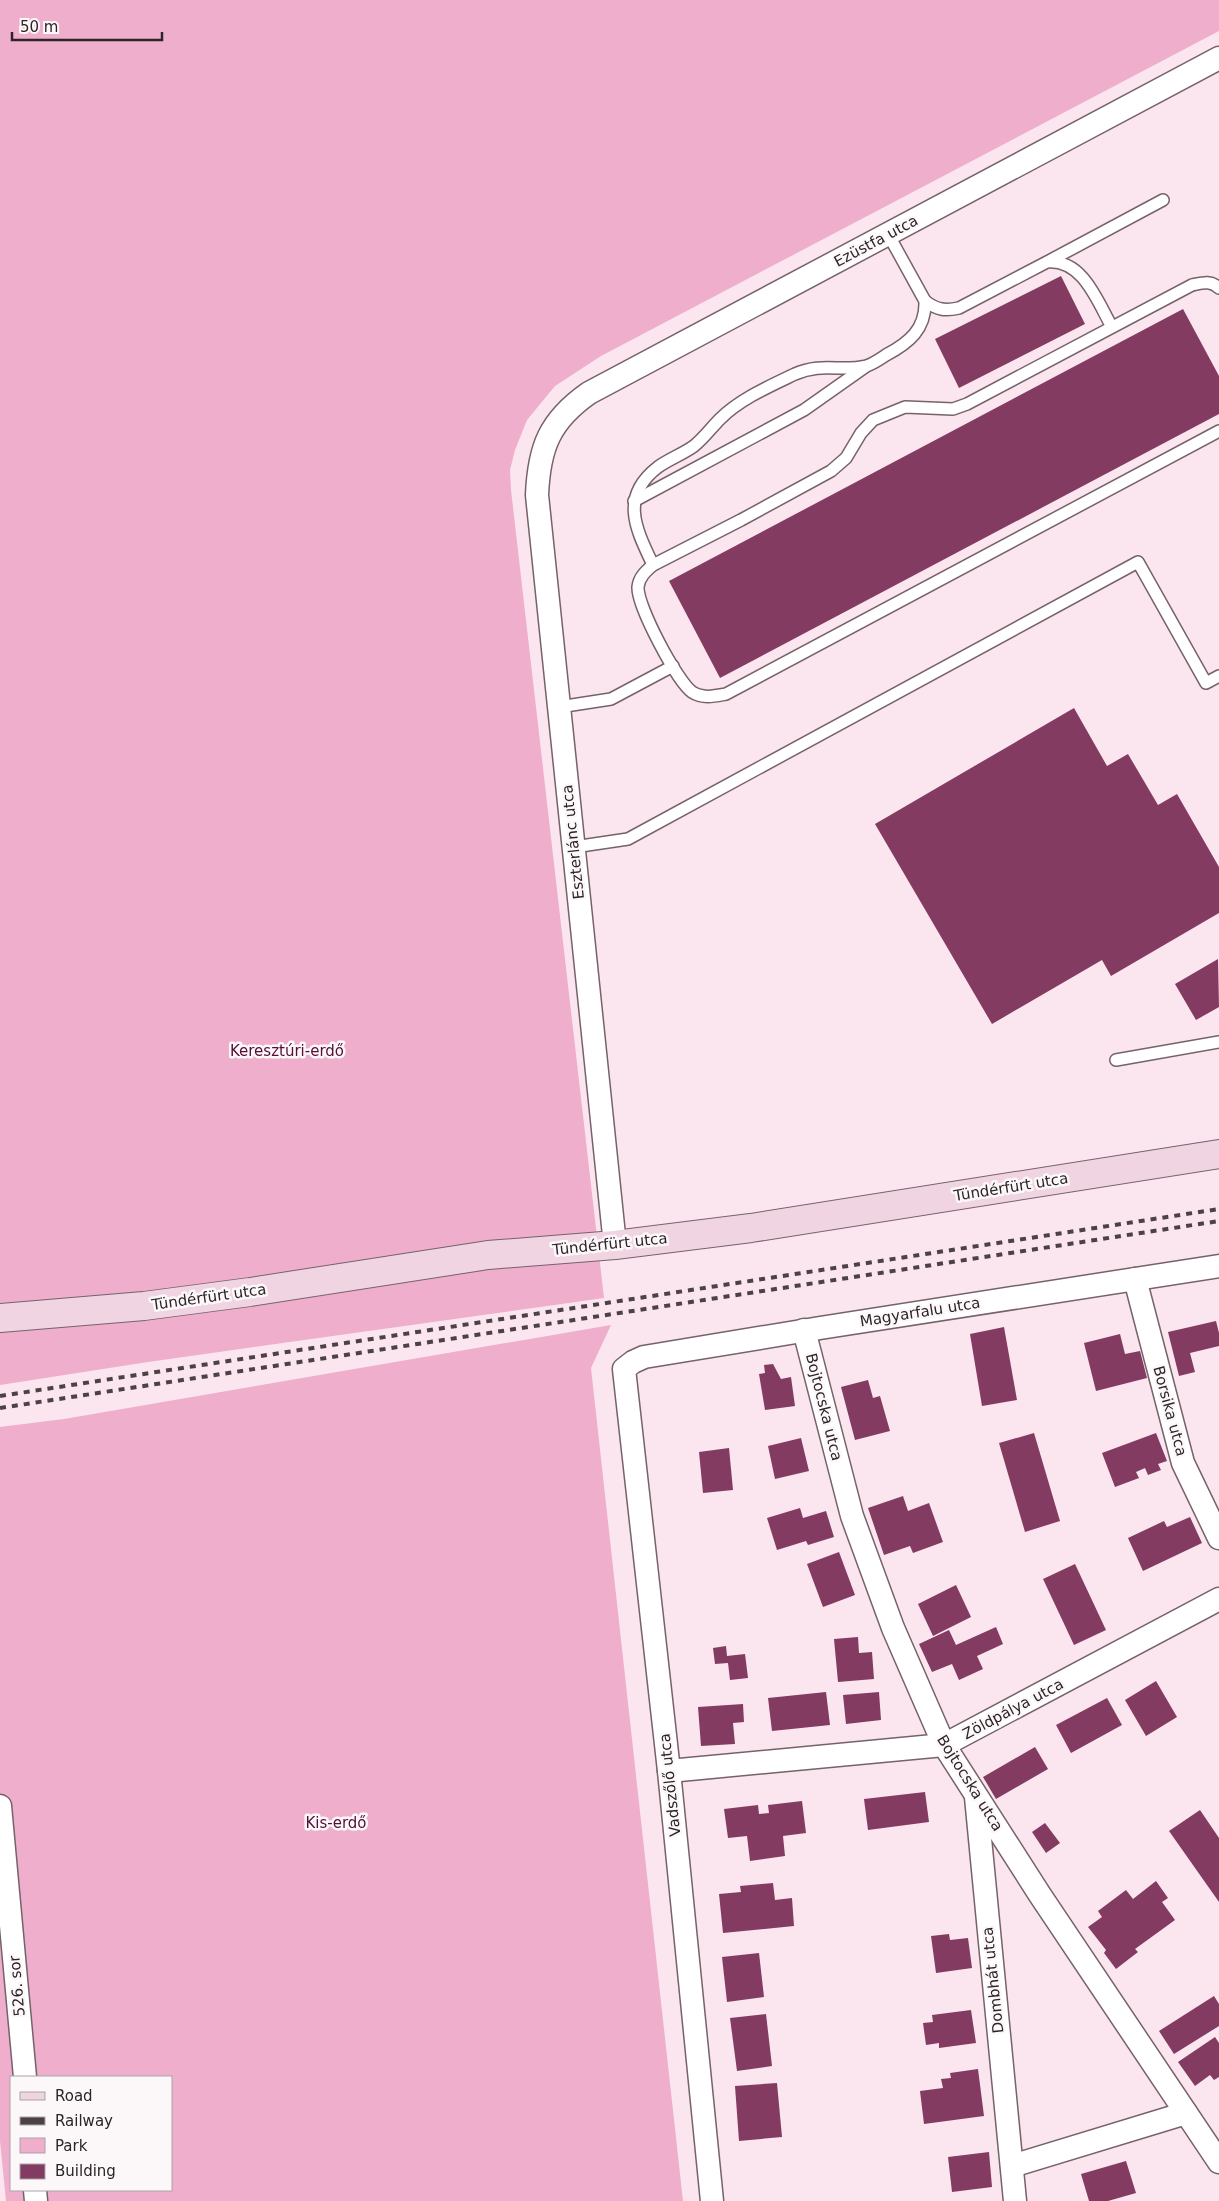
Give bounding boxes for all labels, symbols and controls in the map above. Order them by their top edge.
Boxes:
scale bar [12,10,162,42]
text: 50 m [20,18,58,36]
street label: Ezüstfa utca [831,211,921,271]
street label: Eszterlánc utca [558,784,588,900]
park label: Keresztúri-erdő [230,1042,344,1060]
street label: Tündérfürt utca [952,1169,1069,1205]
street label: Tündérfürt utca [551,1229,668,1259]
street label: Tündérfürt utca [150,1280,267,1314]
street label: Magyarfalu utca [859,1294,981,1330]
street label: Bojtocska utca [802,1351,846,1463]
street label: Borsika utca [1149,1364,1191,1458]
street label: Zöldpálya utca [959,1675,1067,1743]
street label: Bojtocska utca [933,1732,1007,1834]
street label: Vadszőlő utca [656,1733,684,1837]
park label: Kis-erdő [305,1814,367,1832]
street label: Dombhát utca [978,1926,1008,2034]
street label: 526. sor [5,1954,29,2017]
legend [10,2076,172,2191]
text: Road [55,2087,93,2105]
text: Railway [55,2112,113,2130]
text: Park [55,2137,88,2155]
text: Building [55,2162,116,2180]

